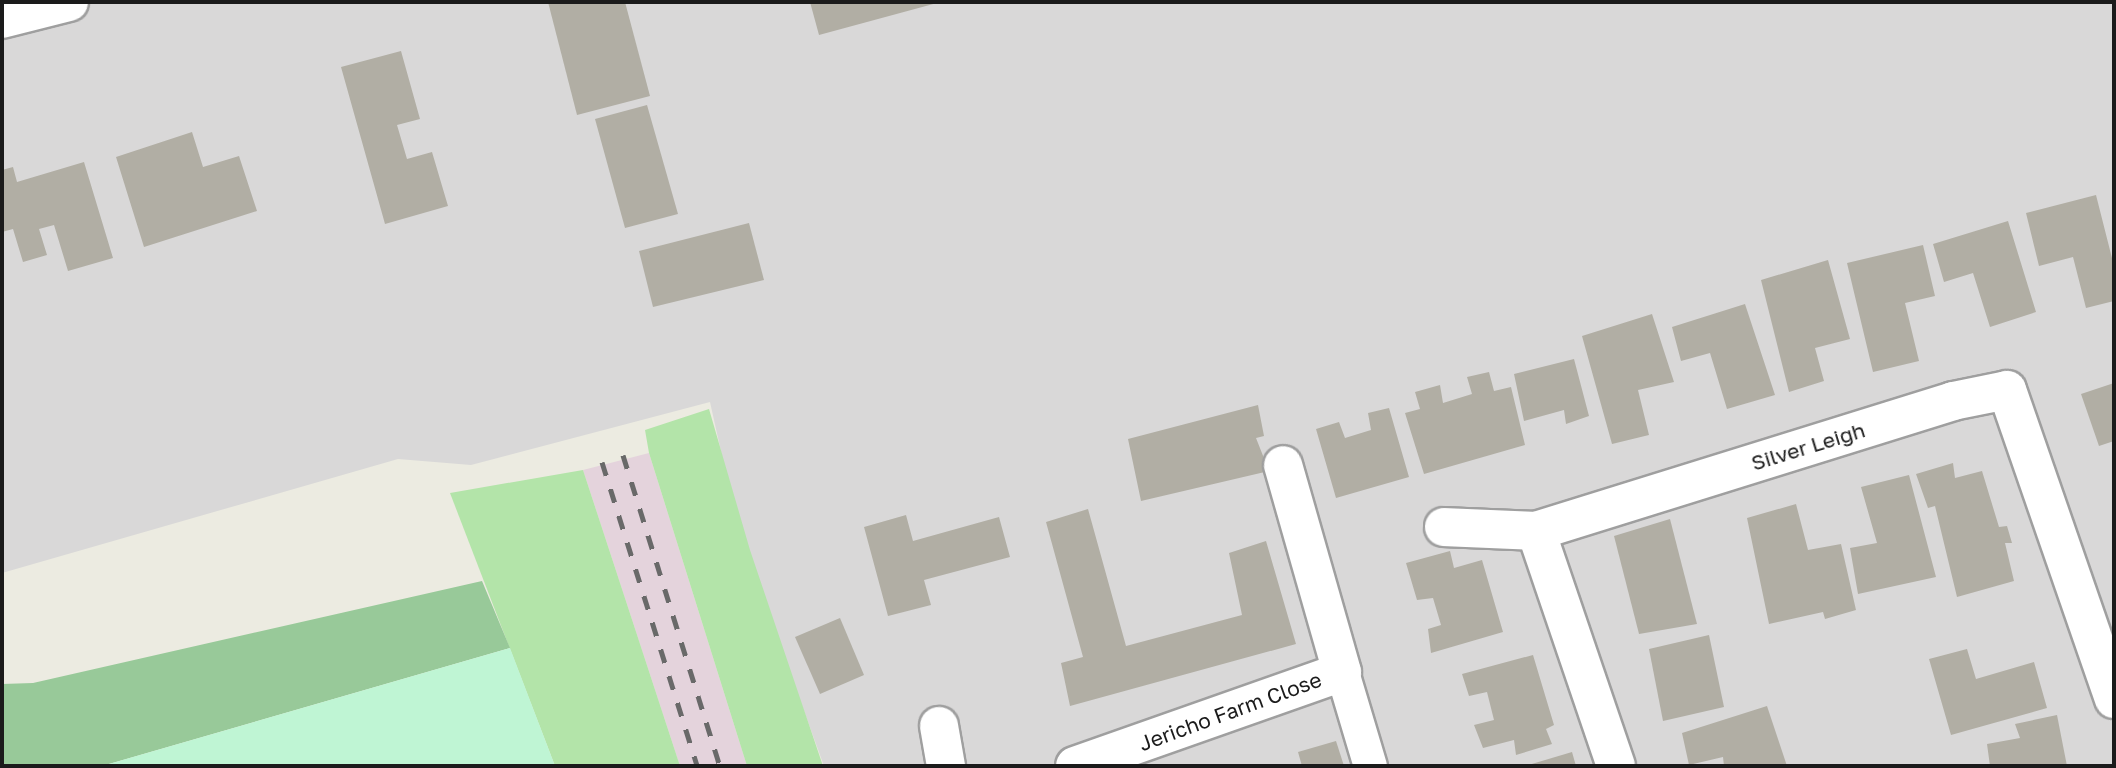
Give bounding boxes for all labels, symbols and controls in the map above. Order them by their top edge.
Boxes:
street label: Silver Leigh [1748,417,1868,475]
street label: Jericho Farm Close [1135,666,1325,756]

